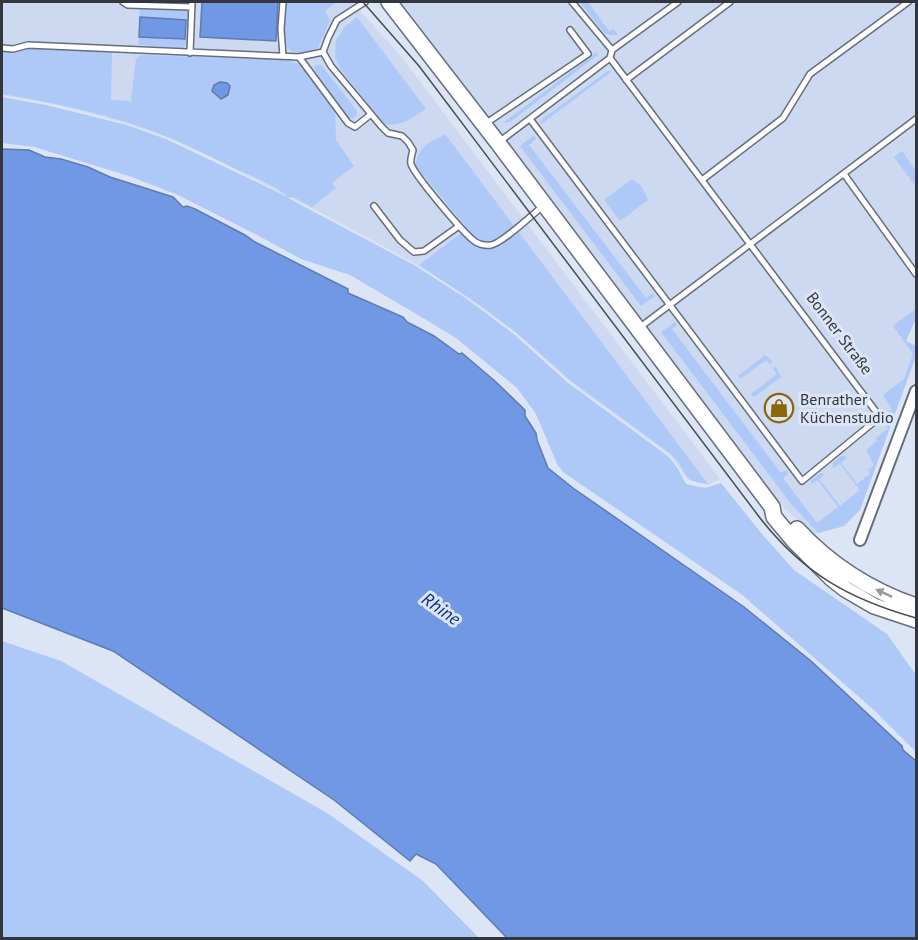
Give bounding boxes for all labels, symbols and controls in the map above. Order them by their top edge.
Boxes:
street label: Bonner Straße [802,288,878,378]
place label: Benrather Küchenstudio [800,389,894,427]
shop icon: Benrather Küchenstudio [763,392,795,424]
water label: Rhine [417,587,466,630]
one-way arrow [874,588,892,598]

